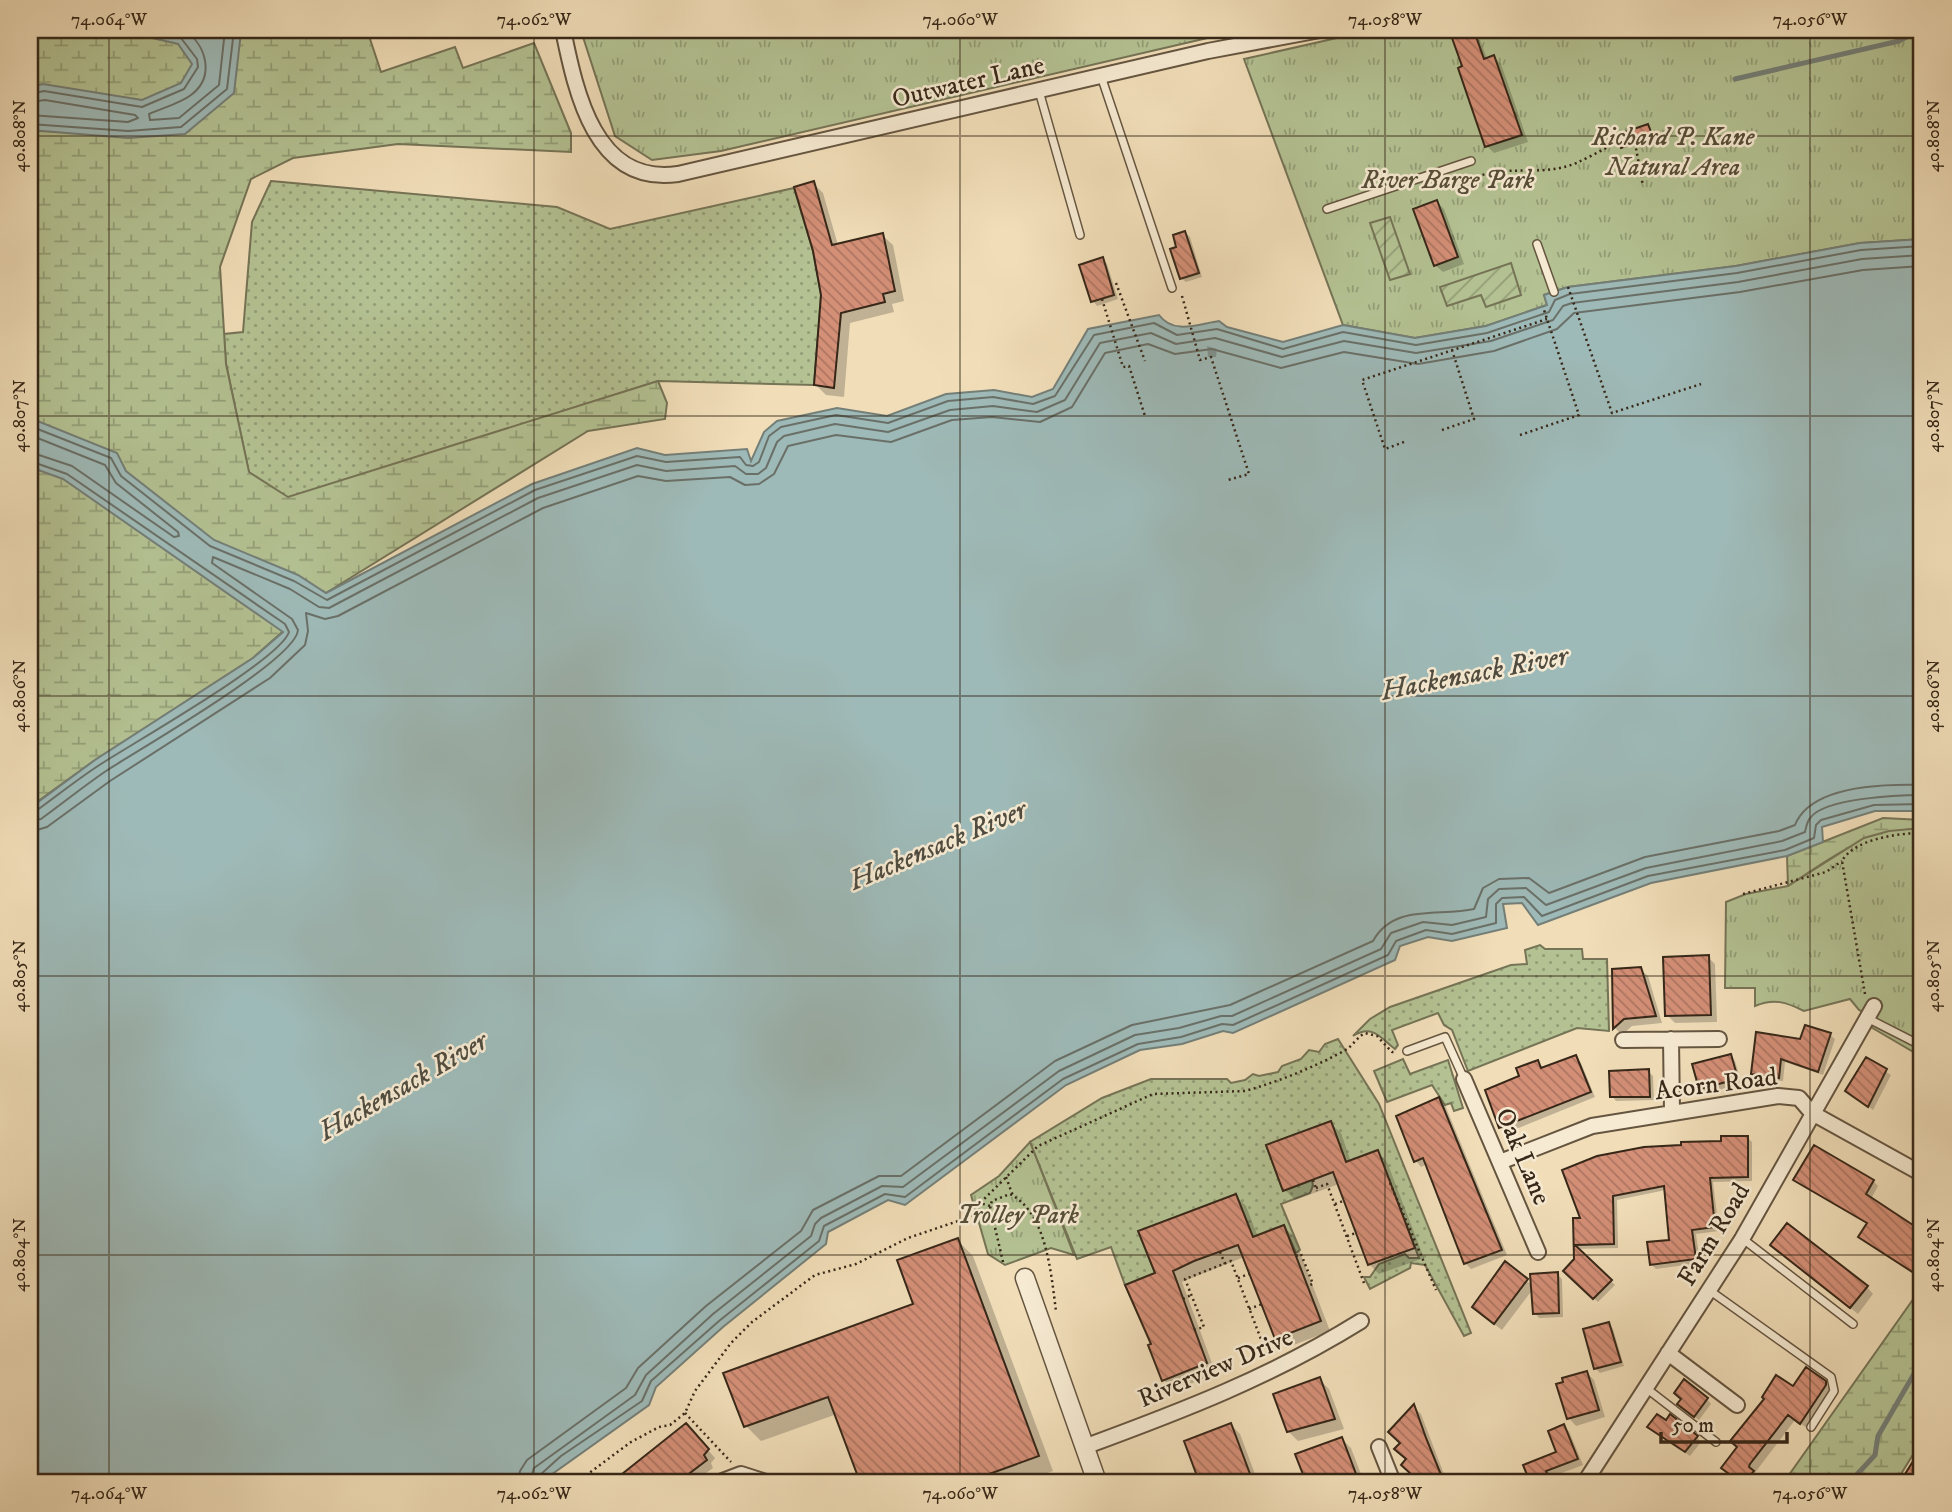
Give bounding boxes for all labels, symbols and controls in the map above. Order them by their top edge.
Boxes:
text: 74.064°W [71,9,147,31]
text: 74.062°W [497,9,572,31]
text: 74.060°W [922,9,998,31]
text: 74.058°W [1348,9,1423,31]
text: 74.056°W [1773,9,1848,31]
street label: Outwater Lane [889,49,1048,116]
text: 40.808°N [9,100,31,172]
text: 40.808°N [1923,100,1945,172]
park label: Richard P. Kane Natural Area [1591,121,1755,184]
park label: River Barge Park [1361,164,1535,197]
text: 40.807°N [9,379,31,453]
text: 40.807°N [1923,379,1945,453]
water label: Hackensack River [1377,638,1573,709]
text: 40.806°N [9,659,31,732]
text: 40.806°N [1923,659,1945,732]
water label: Hackensack River [843,791,1034,899]
text: 40.805°N [9,940,31,1012]
text: 40.805°N [1923,940,1945,1012]
water label: Hackensack River [311,1023,495,1149]
street label: Acorn Road [1653,1061,1779,1108]
street label: Oak Lane [1488,1103,1558,1210]
street label: Farm Road [1671,1177,1758,1292]
park label: Trolley Park [957,1199,1079,1232]
text: 40.804°N [9,1218,31,1292]
text: 40.804°N [1923,1218,1945,1292]
street label: Riverview Drive [1133,1321,1298,1416]
scale bar [1661,1400,1787,1444]
text: 50 m [1672,1413,1714,1439]
text: 74.064°W [71,1483,147,1505]
text: 74.062°W [497,1483,572,1505]
text: 74.060°W [922,1483,998,1505]
text: 74.058°W [1348,1483,1423,1505]
text: 74.056°W [1773,1483,1848,1505]

